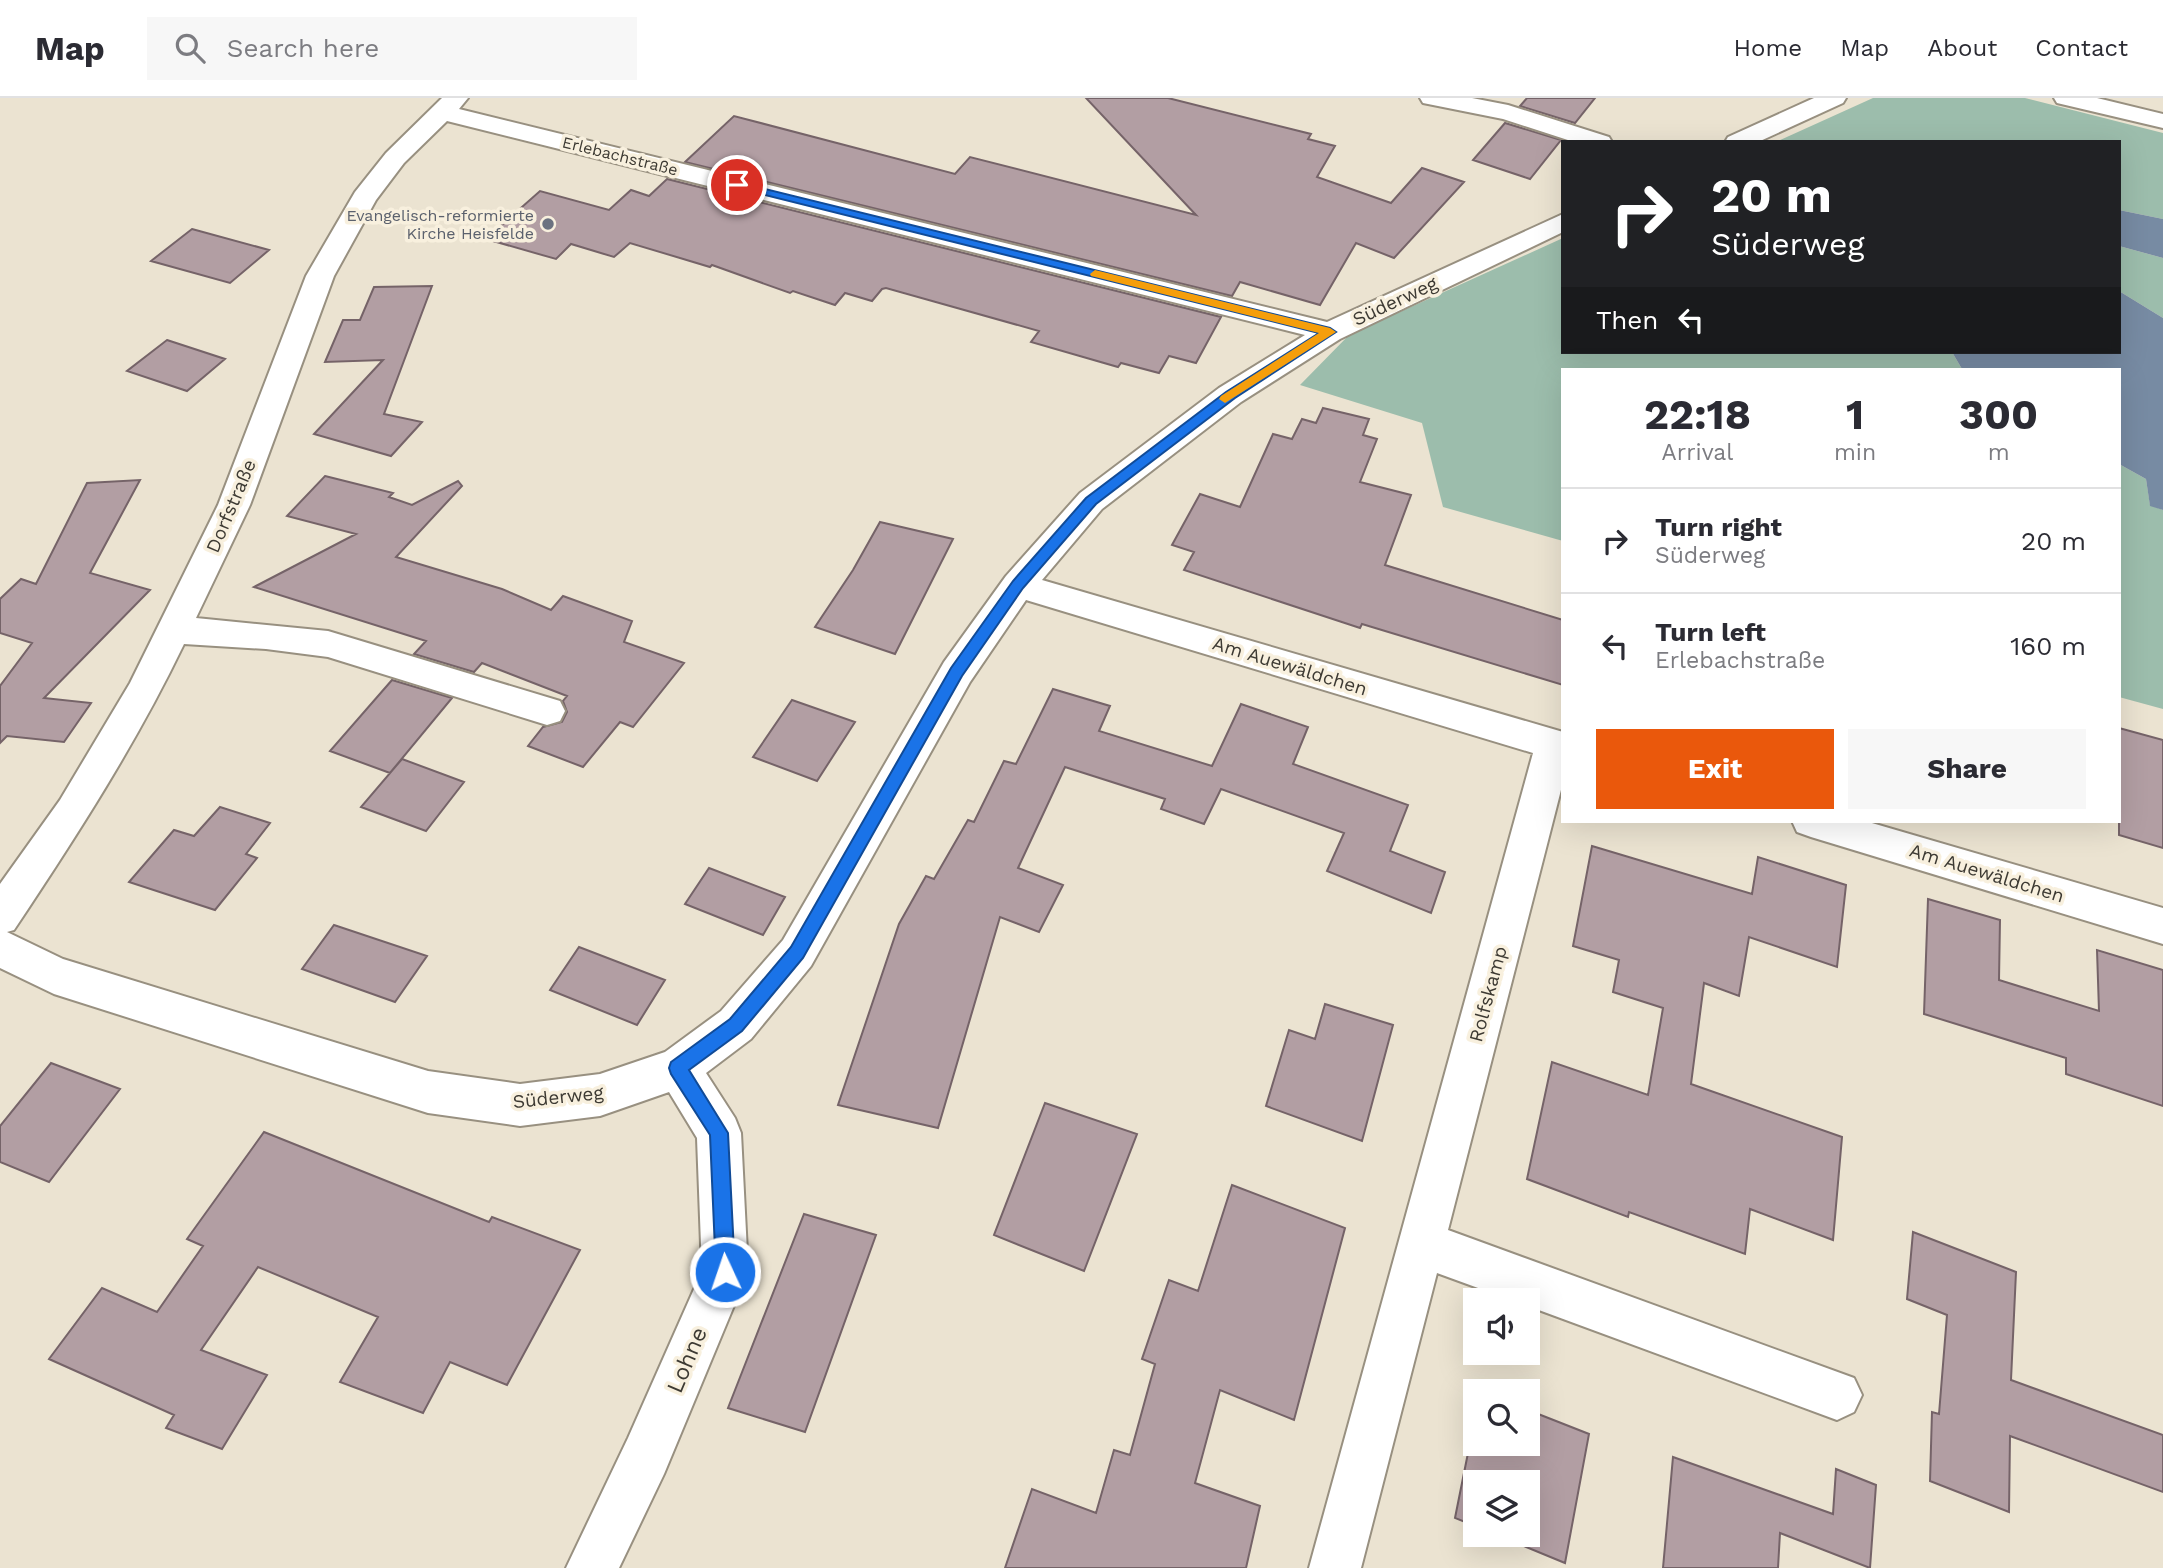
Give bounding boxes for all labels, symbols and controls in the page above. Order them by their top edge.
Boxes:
search box [147,17,637,80]
text: Map [35,29,105,68]
icon: search [171,29,209,67]
text: Search here [227,33,379,63]
text: Home [1734,34,1802,62]
text: Map [1840,34,1889,62]
text: About [1927,34,1997,62]
text: Contact [2035,34,2128,62]
street label: Erlebachstraße [560,132,680,180]
pin [707,155,767,215]
icon: arrive [718,166,756,204]
text: 20 m [1711,166,1832,224]
icon: right [1596,168,1687,259]
place label: Evangelisch-reformierte Kirche Heisfelde [347,206,534,243]
marker: Evangelisch-reformierte Kirche Heisfelde [540,216,556,232]
text: Süderweg [1711,225,1864,263]
street label: Süderweg [1349,271,1442,331]
icon: left [1672,301,1710,339]
text: Then [1596,305,1658,335]
text: 22:18 [1644,390,1751,439]
text: 1 [1846,390,1864,439]
text: 300 [1959,390,2038,439]
text: Arrival [1662,439,1733,466]
text: min [1834,439,1876,466]
text: m [1988,439,2010,466]
street label: Dorfstraße [201,456,261,556]
text: Turn right [1655,512,1782,542]
icon: right [1596,522,1634,560]
text: 20 m [2021,526,2086,556]
text: Süderweg [1655,542,1765,569]
text: Turn left [1655,617,1766,647]
icon: left [1596,627,1634,665]
text: 160 m [2010,631,2086,661]
street label: Am Auewäldchen [1210,632,1370,700]
text: Erlebachstraße [1655,647,1825,674]
button: Exit [1596,729,1834,809]
button: Share [1848,729,2086,809]
street label: Am Auewäldchen [1907,839,2067,907]
street label: Rolfskamp [1464,944,1512,1044]
street label: Süderweg [512,1081,605,1113]
position arrow [688,1235,762,1309]
map controls [1463,1288,1540,1547]
button: sound [1463,1288,1540,1365]
street label: Lohne [661,1323,713,1397]
button: search [1463,1379,1540,1456]
button: layers [1463,1470,1540,1547]

